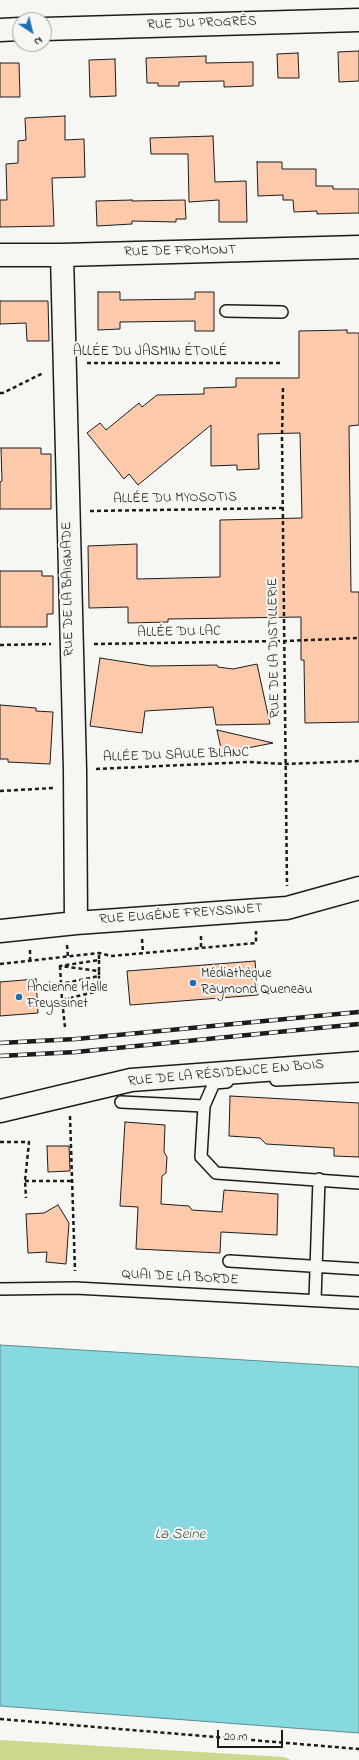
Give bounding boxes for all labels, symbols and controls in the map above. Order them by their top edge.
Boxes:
north arrow [12,12,52,52]
street label: RUE DU PROGRÈS [147,14,257,34]
text: N [31,32,46,50]
street label: RUE DE FROMONT [124,243,236,261]
street label: ALLÉE DU JASMIN ÉTOILÉ [73,345,227,361]
street label: ALLÉE DU MYOSOTIS [113,490,237,508]
street label: RUE DE LA BAIGNADE [59,521,79,657]
street label: RUE DE LA DISTILLERIE [265,578,285,718]
street label: ALLÉE DU LAC [137,624,221,642]
street label: ALLÉE DU SAULE BLANC [103,745,249,767]
street label: RUE EUGÈNE FREYSSINET [99,901,263,929]
place label: Médiathèque Raymond Queneau [201,967,312,1000]
marker: Médiathèque Raymond Queneau [188,978,198,988]
place label: Ancienne Halle Freyssinet [27,981,108,1014]
marker: Ancienne Halle Freyssinet [14,992,24,1002]
street label: RUE DE LA RÉSIDENCE EN BOIS [127,1057,325,1091]
street label: QUAI DE LA BORDE [121,1267,239,1289]
water label: La Seine [155,1527,205,1545]
scale bar [219,1722,285,1748]
text: 20 m [224,1728,247,1746]

